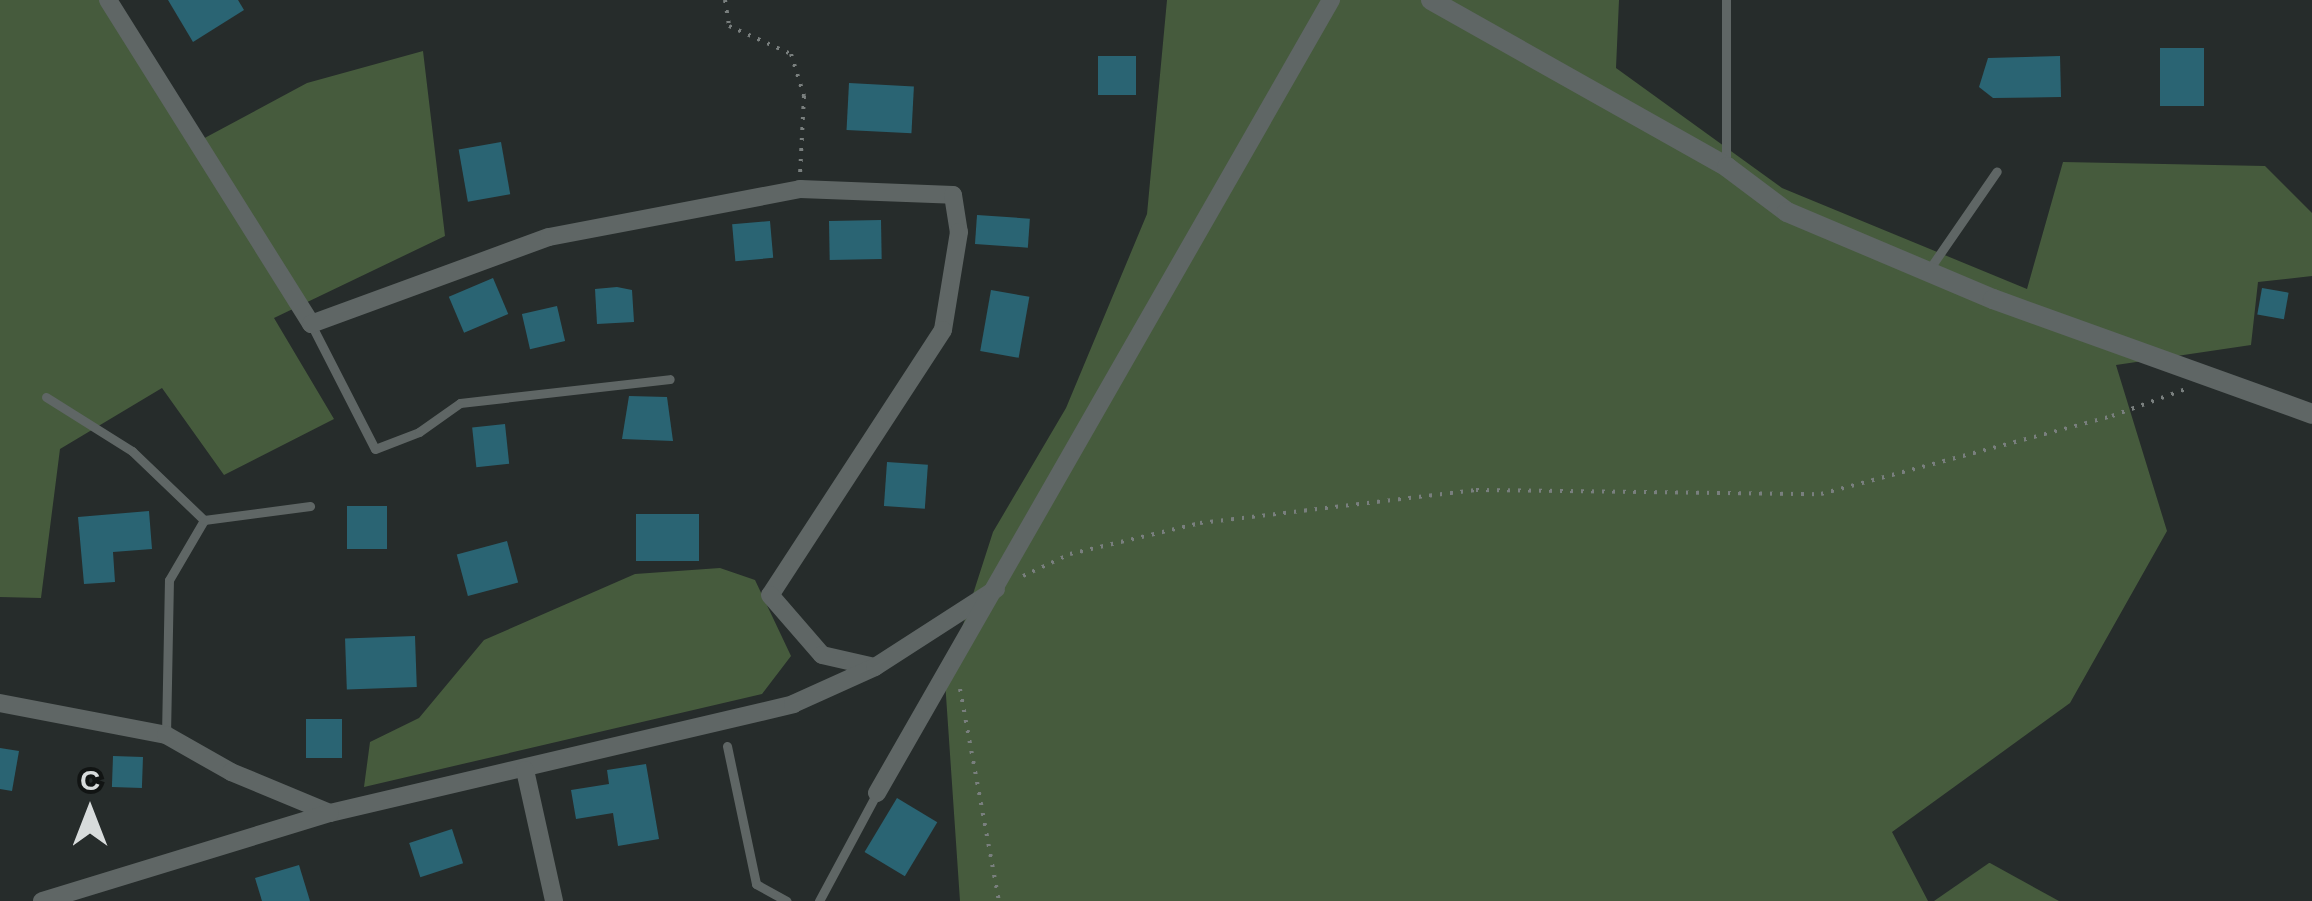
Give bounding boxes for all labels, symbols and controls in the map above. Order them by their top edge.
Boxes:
north arrow [40,761,140,861]
text: С [80,764,100,797]

